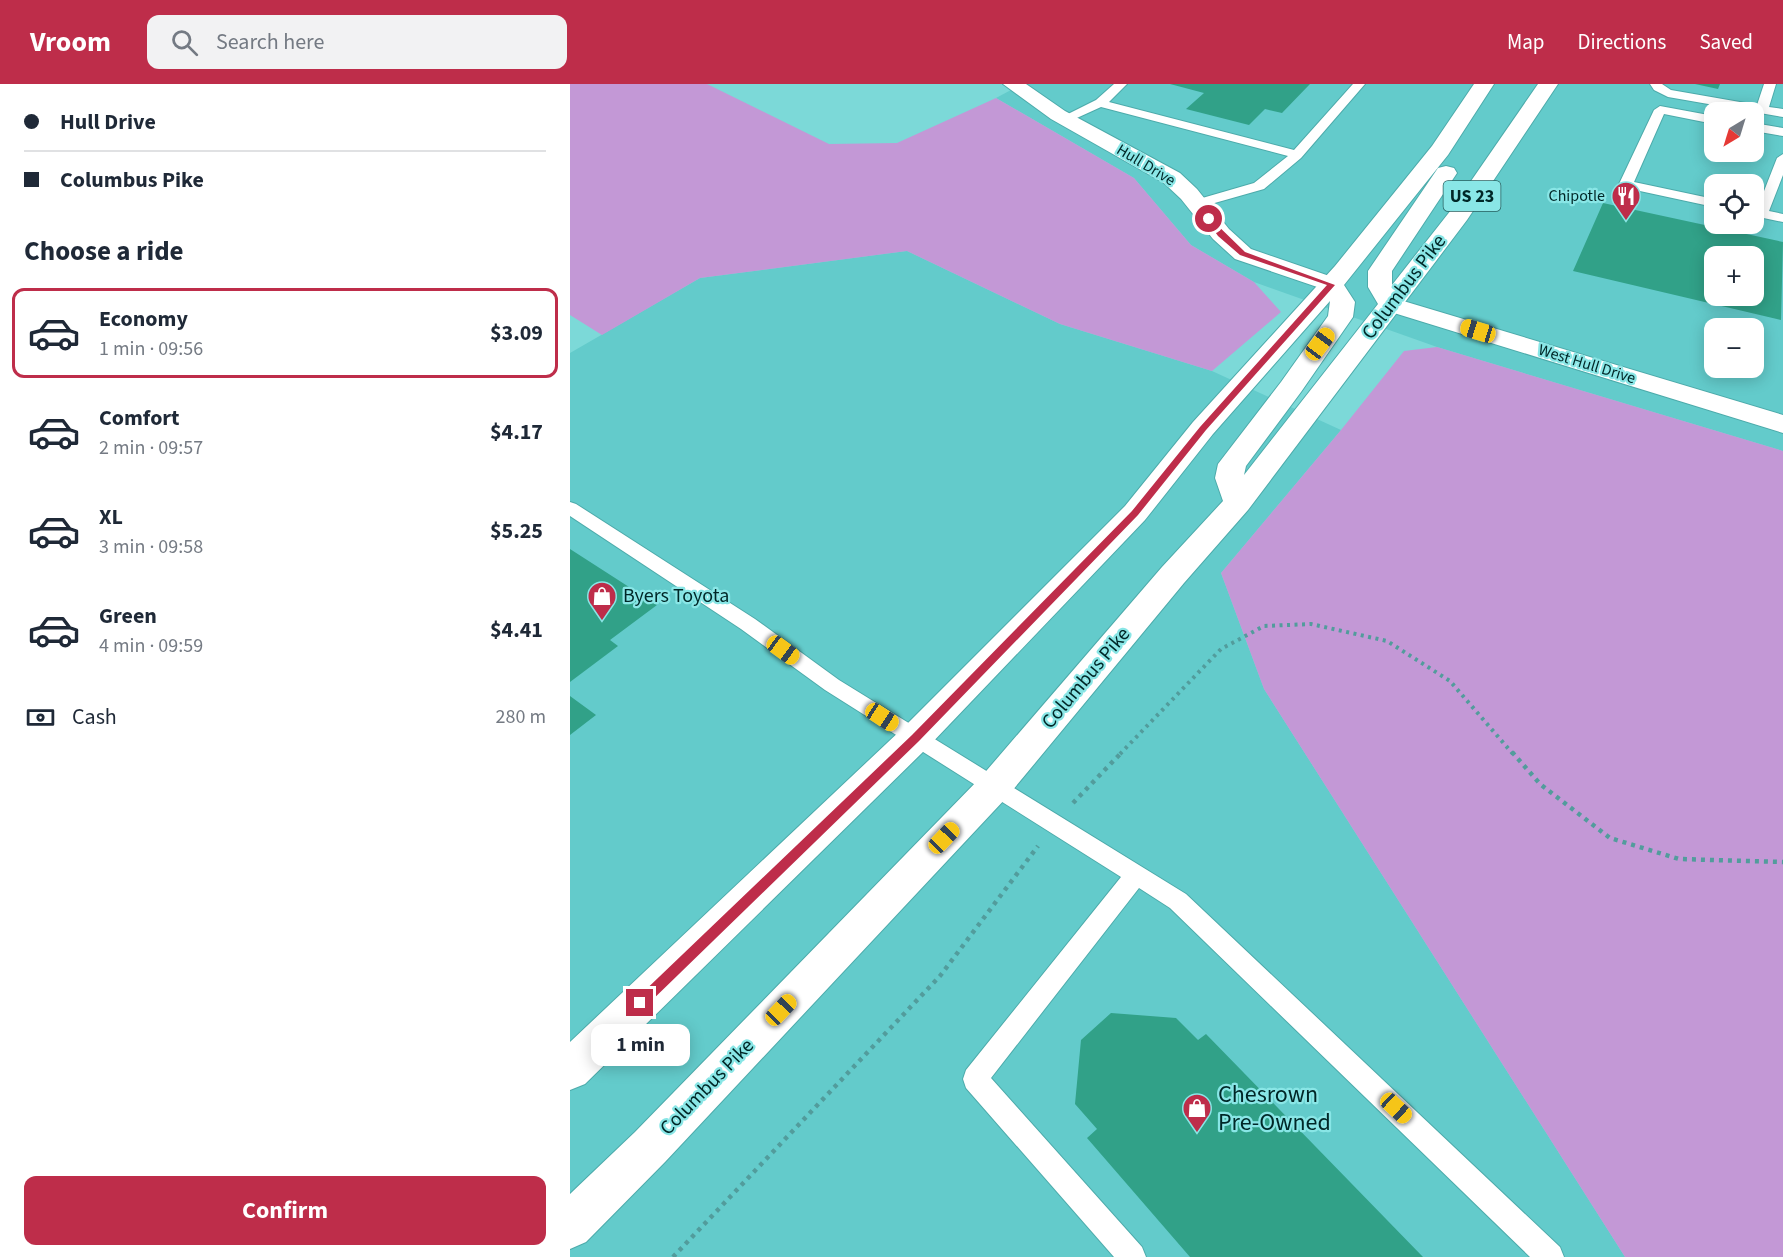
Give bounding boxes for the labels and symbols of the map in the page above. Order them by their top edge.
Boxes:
north arrow [1704,102,1764,162]
street label: Hull Drive [1112,139,1180,191]
restaurant icon: Chipotle [1610,180,1642,222]
road number: US 23 [1444,181,1500,211]
place label: Chipotle [1549,185,1605,207]
route start [1195,205,1222,232]
street label: Columbus Pike [1355,229,1453,345]
car [1458,317,1498,345]
car [1302,324,1338,364]
street label: West Hull Drive [1536,339,1638,389]
shop icon: Byers Toyota [586,580,618,622]
place label: Byers Toyota [623,582,729,610]
street label: Columbus Pike [1035,621,1137,735]
car [763,632,803,668]
car [862,700,902,734]
car [925,819,963,857]
route end [626,989,653,1016]
car [762,991,800,1029]
callout: 1 min [590,1024,689,1066]
street label: Columbus Pike [654,1032,760,1142]
place label: Chesrown Pre-Owned [1218,1077,1331,1140]
car [1377,1089,1415,1127]
shop icon: Chesrown Pre-Owned [1181,1092,1213,1134]

